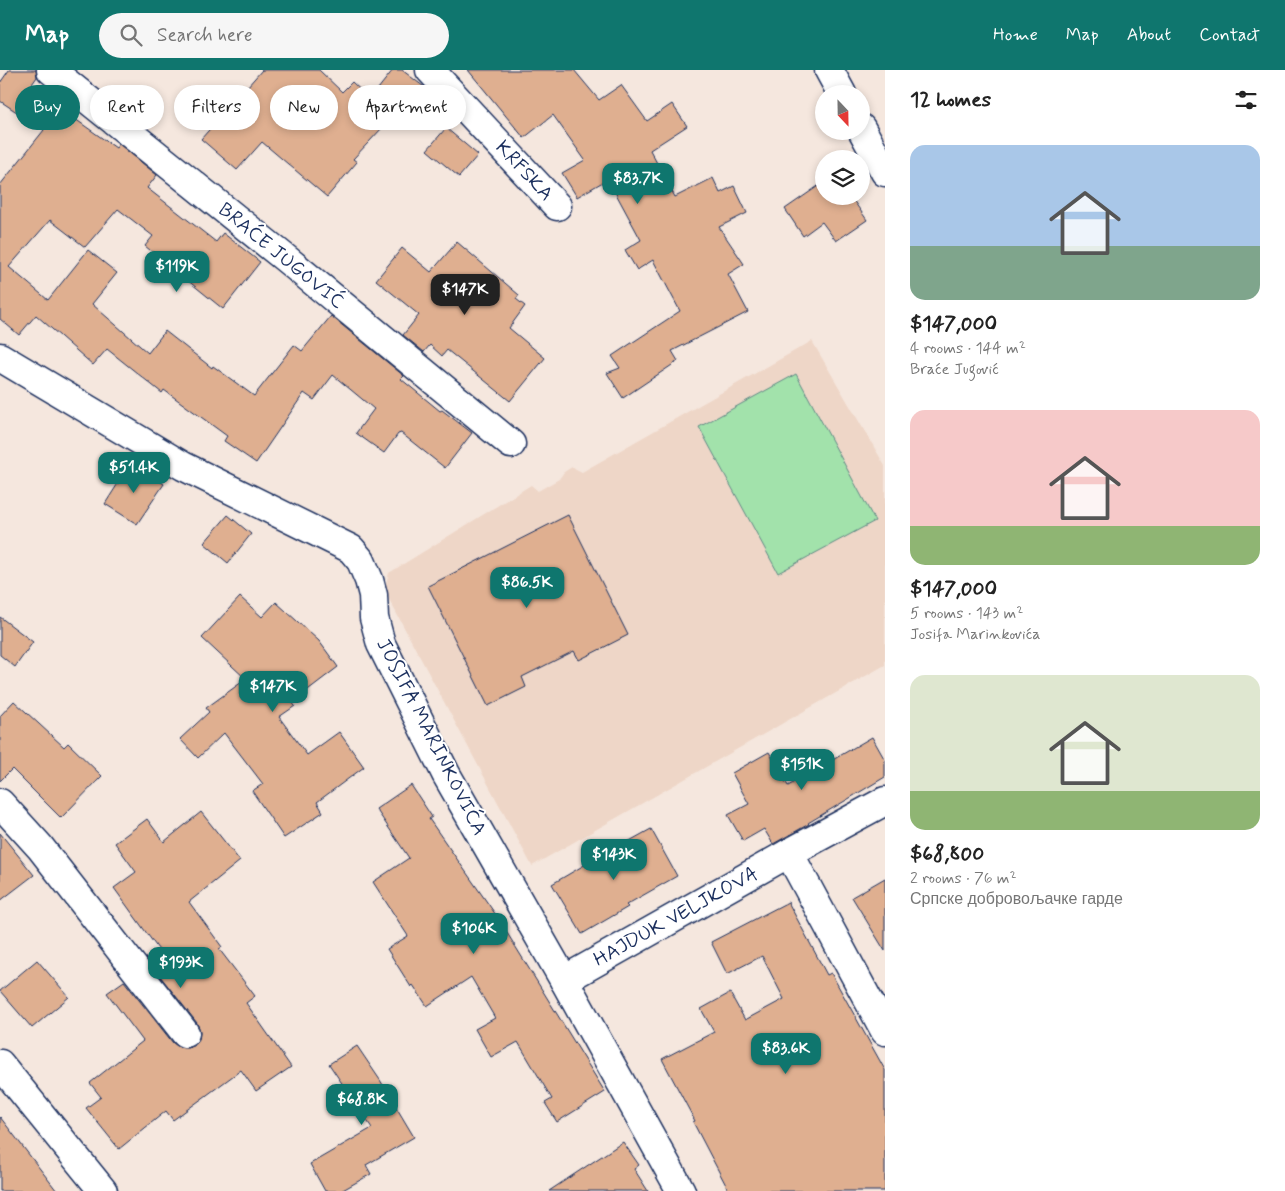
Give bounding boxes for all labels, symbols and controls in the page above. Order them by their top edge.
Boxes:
search box [99,13,449,58]
text: Map [25,20,69,51]
icon: search [117,21,145,49]
text: Search here [157,23,253,48]
text: Home [993,23,1038,47]
text: Map [1066,23,1099,47]
text: About [1127,23,1171,47]
text: Contact [1199,23,1260,47]
chip: Buy [15,85,80,130]
chip: Rent [90,85,164,130]
chip: Filters [174,85,260,130]
chip: New [270,85,338,130]
chip: Apartment [348,85,466,130]
north arrow [815,85,870,140]
map controls [815,85,870,205]
text: 12 homes [910,86,991,114]
icon: filters [1232,86,1260,114]
street label: KRFSKA [489,135,559,207]
button: layers [815,150,870,205]
pin: $83.7K [597,162,679,205]
text: $83.7K [613,168,663,189]
icon: home [1040,178,1130,268]
street label: BRAĆE JUGOVIĆ [212,196,351,315]
pin: $119K [142,250,212,293]
text: $119K [155,256,199,277]
pin: $147K [430,274,500,316]
text: $147K [442,279,488,300]
text: $147,000 [910,310,997,338]
text: 4 rooms · 144 m² [910,338,1026,359]
text: Braće Jugović [910,359,999,380]
icon: home [1040,443,1130,533]
pin: $51.4K [93,452,175,494]
text: $51.4K [109,457,159,478]
pin: $86.5K [486,566,568,609]
text: $86.5K [501,572,553,593]
text: $147,000 [910,575,997,603]
text: 5 rooms · 143 m² [910,603,1023,624]
text: Josifa Marinkovića [910,624,1040,645]
street label: JOSIFA MARINKOVIĆA [369,633,493,840]
pin: $147K [238,670,308,713]
text: $147K [250,676,296,697]
icon: home [1040,708,1130,798]
pin: $151K [767,748,837,791]
text: $151K [781,754,823,775]
pin: $143K [579,838,649,881]
text: $68,800 [910,840,984,868]
text: $143K [592,844,636,865]
street label: HAJDUK VELJKOVA [589,860,763,974]
text: 2 rooms · 76 m² [910,868,1017,889]
text: Српске добровољачке гарде [910,889,1123,910]
pin: $106K [439,912,509,955]
text: $106K [452,918,496,939]
pin: $193K [146,946,216,989]
text: $193K [159,952,203,973]
pin: $83.6K [745,1032,827,1075]
text: $83.6K [762,1038,810,1059]
pin: $68.8K [321,1084,403,1126]
text: $68.8K [337,1089,387,1110]

